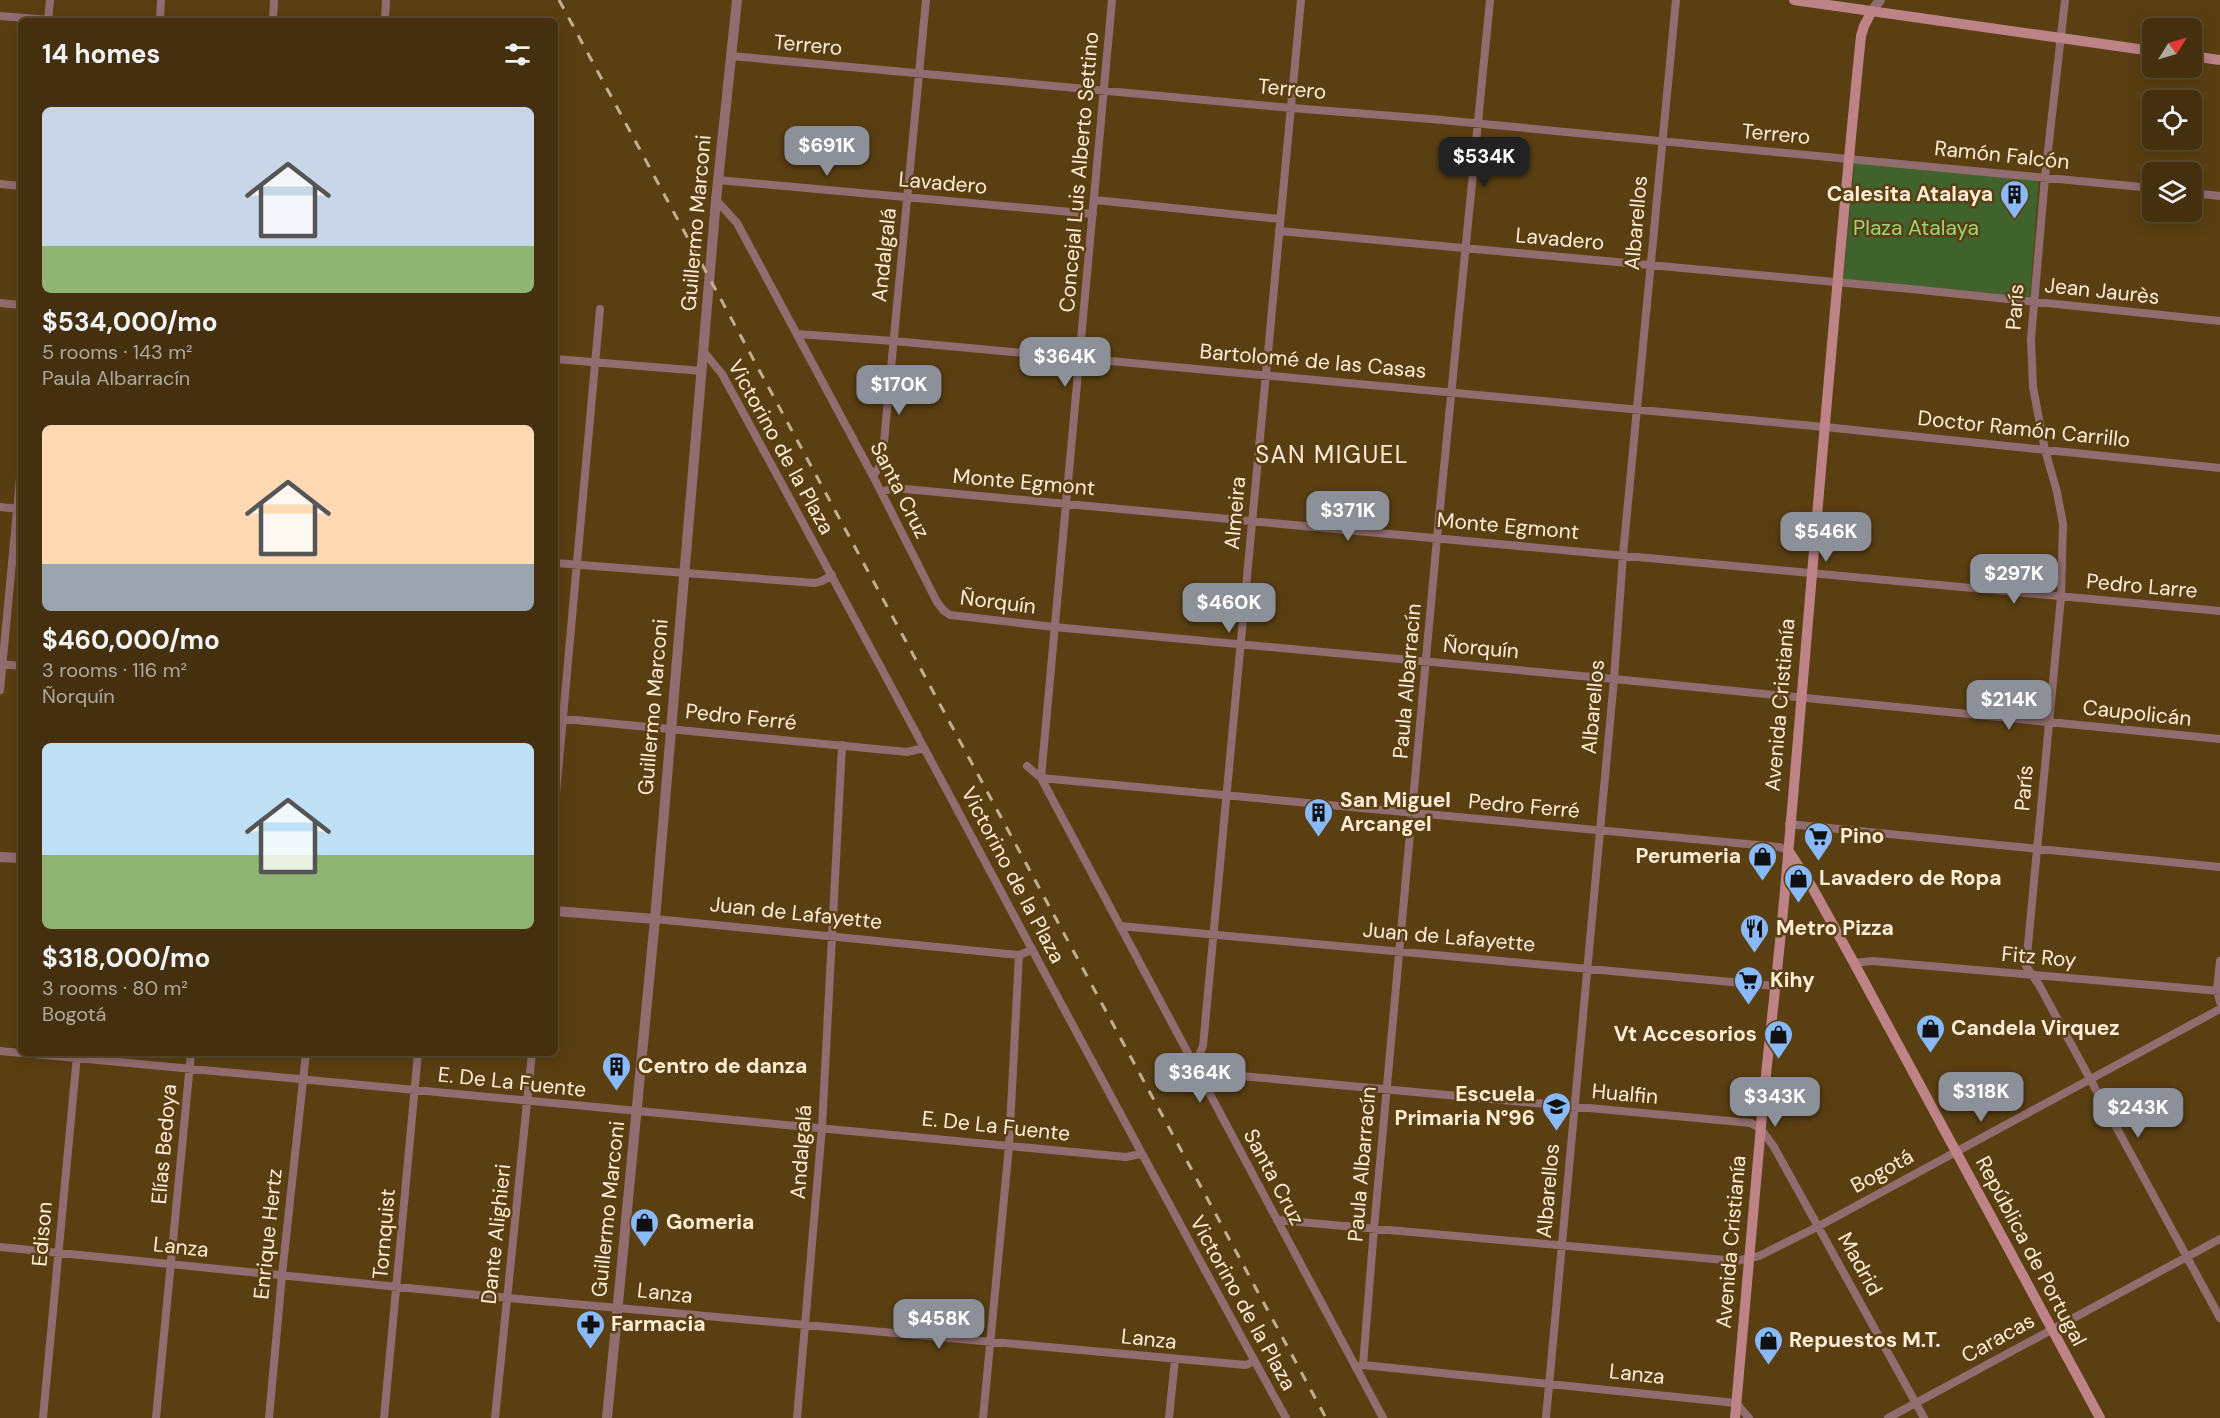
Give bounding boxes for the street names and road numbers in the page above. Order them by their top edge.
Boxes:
street label: Terrero [773,28,843,62]
street label: Concejal Luis Alberto Settino [1053,30,1105,314]
street label: Terrero [1257,72,1327,106]
street label: Terrero [1741,117,1811,151]
street label: Guillermo Marconi [674,134,718,312]
street label: Ramón Falcón [1933,134,2071,176]
street label: Lavadero [897,165,989,201]
street label: Albarellos [1618,175,1654,271]
street label: Andalgalá [865,207,903,303]
street label: Lavadero [1514,221,1606,257]
street label: Jean Jaurès [2043,271,2161,311]
street label: París [1999,283,2031,331]
street label: Bartolomé de las Casas [1198,337,1428,385]
street label: Victorino de la Plaza [721,355,841,539]
street label: Doctor Ramón Carrillo [1916,404,2132,454]
street label: Santa Cruz [864,437,936,543]
street label: Monte Egmont [952,462,1096,502]
street label: Almeira [1218,475,1252,551]
street label: Monte Egmont [1436,506,1580,546]
street label: Pedro Larre [2085,567,2199,605]
street label: Ñorquín [958,583,1038,621]
street label: Paula Albarracín [1386,602,1428,760]
street label: Avenida Cristianía [1758,617,1802,793]
street label: Guillermo Marconi [631,618,675,796]
street label: Ñorquín [1442,631,1520,665]
street label: Albarellos [1575,659,1611,755]
street label: Caupolicán [2081,693,2193,733]
street label: Pedro Ferré [684,697,798,737]
street label: París [2008,764,2040,812]
street label: Victorino de la Plaza [955,782,1071,968]
street label: Pedro Ferré [1467,787,1581,825]
street label: Juan de Lafayette [709,890,884,936]
street label: Juan de Lafayette [1362,916,1536,958]
street label: Fitz Roy [2001,940,2078,974]
street label: E. De La Fuente [437,1060,588,1104]
street label: Hualfin [1591,1077,1659,1111]
street label: Elías Bedoya [145,1083,183,1205]
street label: Paula Albarracín [1341,1085,1383,1243]
street label: Andalgalá [784,1104,818,1200]
street label: E. De La Fuente [921,1104,1072,1148]
street label: Guillermo Marconi [585,1120,631,1298]
street label: Santa Cruz [1237,1124,1311,1230]
street label: Bogotá [1846,1142,1918,1200]
street label: Albarellos [1530,1143,1566,1239]
street label: República de Portugal [1969,1151,2093,1351]
street label: Avenida Cristianía [1709,1154,1753,1330]
street label: Dante Alighieri [475,1163,517,1305]
street label: Enrique Hertz [247,1167,289,1301]
street label: Tornquist [366,1188,402,1280]
street label: Edison [25,1200,59,1268]
street label: Victorino de la Plaza [1183,1211,1303,1395]
street label: Madrid [1831,1227,1889,1301]
street label: Lanza [152,1230,210,1264]
street label: Lanza [636,1276,694,1310]
street label: Caracas [1956,1306,2040,1370]
street label: Lanza [1120,1322,1178,1356]
street label: Lanza [1608,1357,1666,1391]

